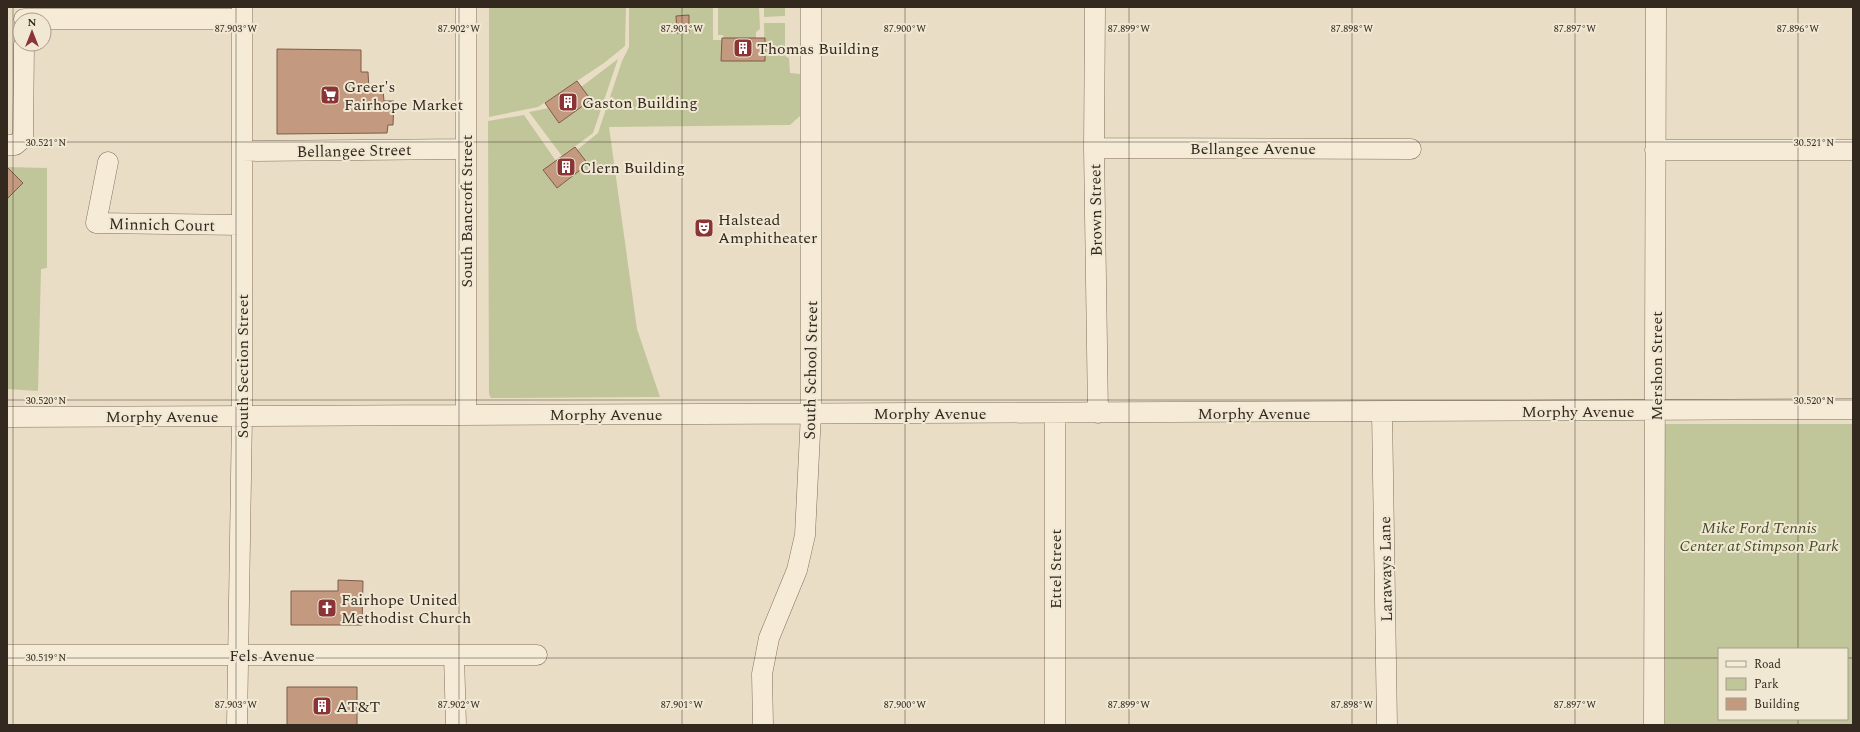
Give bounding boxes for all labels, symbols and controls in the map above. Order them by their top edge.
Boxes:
north arrow [12,12,52,52]
text: N [28,14,37,31]
text: 87.903°W [215,21,257,37]
text: 87.902°W [438,21,480,37]
text: 87.901°W [661,21,703,37]
text: 87.900°W [884,21,926,37]
text: 87.899°W [1108,21,1150,37]
text: 87.898°W [1331,21,1373,37]
text: 87.897°W [1554,21,1596,37]
text: 87.896°W [1777,21,1819,37]
building icon: Thomas Building [732,37,754,59]
place label: Thomas Building [757,37,879,61]
place label: Greer's Fairhope Market [344,75,463,117]
supermarket icon: Greer's Fairhope Market [319,84,341,106]
building icon: Gaston Building [557,91,579,113]
place label: Gaston Building [582,91,698,115]
street label: South Bancroft Street [455,134,479,287]
text: 30.521°N [26,135,66,151]
text: 30.521°N [1794,135,1834,151]
street label: Bellangee Avenue [1190,137,1316,161]
street label: Bellangee Street [296,138,412,164]
building icon: Clern Building [555,156,577,178]
place label: Clern Building [580,156,685,180]
street label: Brown Street [1083,163,1109,257]
place label: Halstead Amphitheater [718,208,817,250]
street label: Minnich Court [109,212,216,238]
theatre icon: Halstead Amphitheater [693,217,715,239]
street label: South Section Street [231,294,255,438]
street label: South School Street [798,300,824,440]
street label: Mershon Street [1645,311,1669,421]
text: 30.520°N [26,393,66,409]
text: 30.520°N [1794,393,1834,409]
street label: Morphy Avenue [1521,400,1635,424]
street label: Morphy Avenue [873,402,987,426]
street label: Morphy Avenue [1197,402,1311,426]
street label: Morphy Avenue [549,403,663,427]
street label: Morphy Avenue [105,405,219,429]
street label: Laraways Lane [1373,516,1399,622]
park label: Mike Ford Tennis Center at Stimpson Park [1679,516,1839,558]
street label: Ettel Street [1044,529,1068,609]
place label: Fairhope United Methodist Church [341,588,471,630]
church icon: Fairhope United Methodist Church [316,597,338,619]
street label: Fels Avenue [229,644,315,668]
legend [1718,648,1848,720]
text: 30.519°N [26,650,66,666]
text: Road [1754,655,1781,674]
text: Park [1754,675,1779,694]
building icon: AT&T [311,695,333,717]
place label: AT&T [336,695,380,719]
text: Building [1754,695,1800,714]
text: 87.903°W [215,697,257,713]
text: 87.902°W [438,697,480,713]
text: 87.901°W [661,697,703,713]
text: 87.900°W [884,697,926,713]
text: 87.899°W [1108,697,1150,713]
text: 87.898°W [1331,697,1373,713]
text: 87.897°W [1554,697,1596,713]

